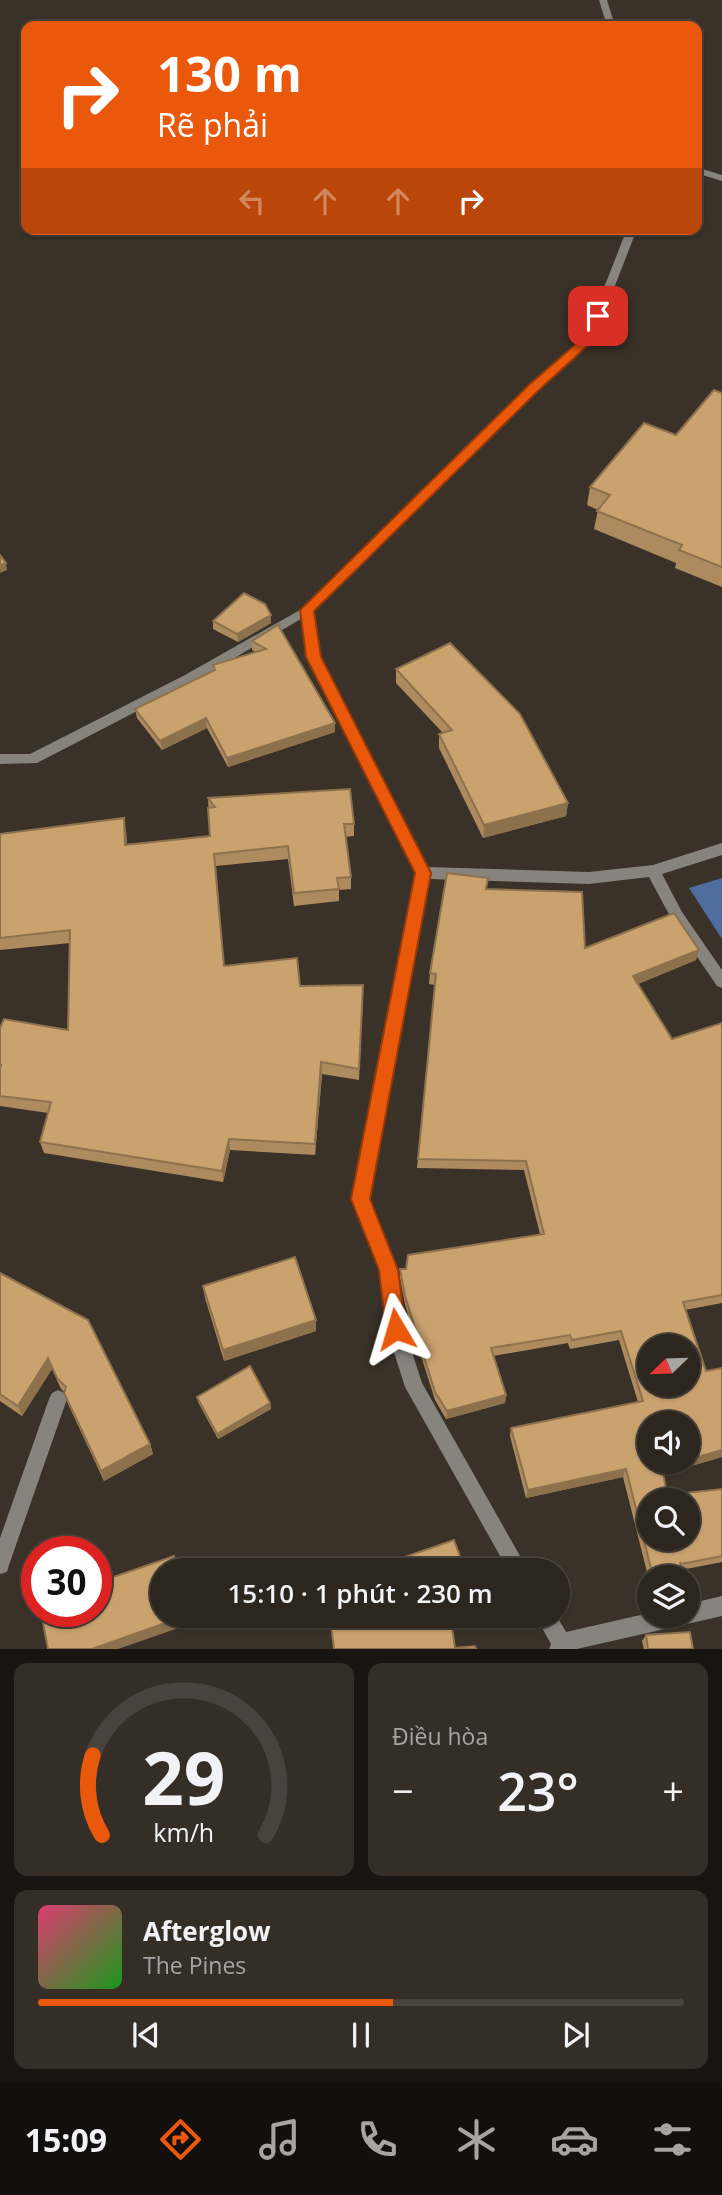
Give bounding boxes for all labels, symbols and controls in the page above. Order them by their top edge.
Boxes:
text: 130 m [157,40,302,106]
icon: right [42,49,133,140]
text: Rẽ phải [157,103,268,146]
icon: left [233,182,271,220]
icon: ahead [306,182,344,220]
icon: ahead [379,182,417,220]
icon: right [452,182,490,220]
pin [568,286,628,346]
icon: arrive [579,297,617,335]
position arrow [359,1292,433,1366]
north arrow [637,1334,700,1396]
map controls [637,1334,700,1628]
button: sound [637,1411,700,1474]
button: search [637,1488,700,1551]
speed limit sign: 30 [21,1536,112,1627]
button: layers [637,1565,700,1628]
text: 15:10 · 1 phút · 230 m [227,1575,493,1611]
text: Điều hòa [392,1720,488,1752]
text: 29 [142,1728,226,1827]
text: 23° [497,1755,579,1826]
text: − [392,1764,414,1816]
text: + [662,1764,684,1816]
text: km/h [154,1815,214,1849]
text: Afterglow [143,1913,270,1949]
text: The Pines [143,1949,246,1981]
icon: previous [127,2016,165,2054]
icon: pause [342,2016,380,2054]
icon: next [557,2016,595,2054]
icon: directions [156,2115,205,2164]
icon: music [255,2115,304,2164]
icon: phone [353,2115,402,2164]
icon: climate [452,2115,501,2164]
icon: car [550,2115,599,2164]
icon: filters [648,2115,697,2164]
text: 15:09 [25,2118,107,2161]

